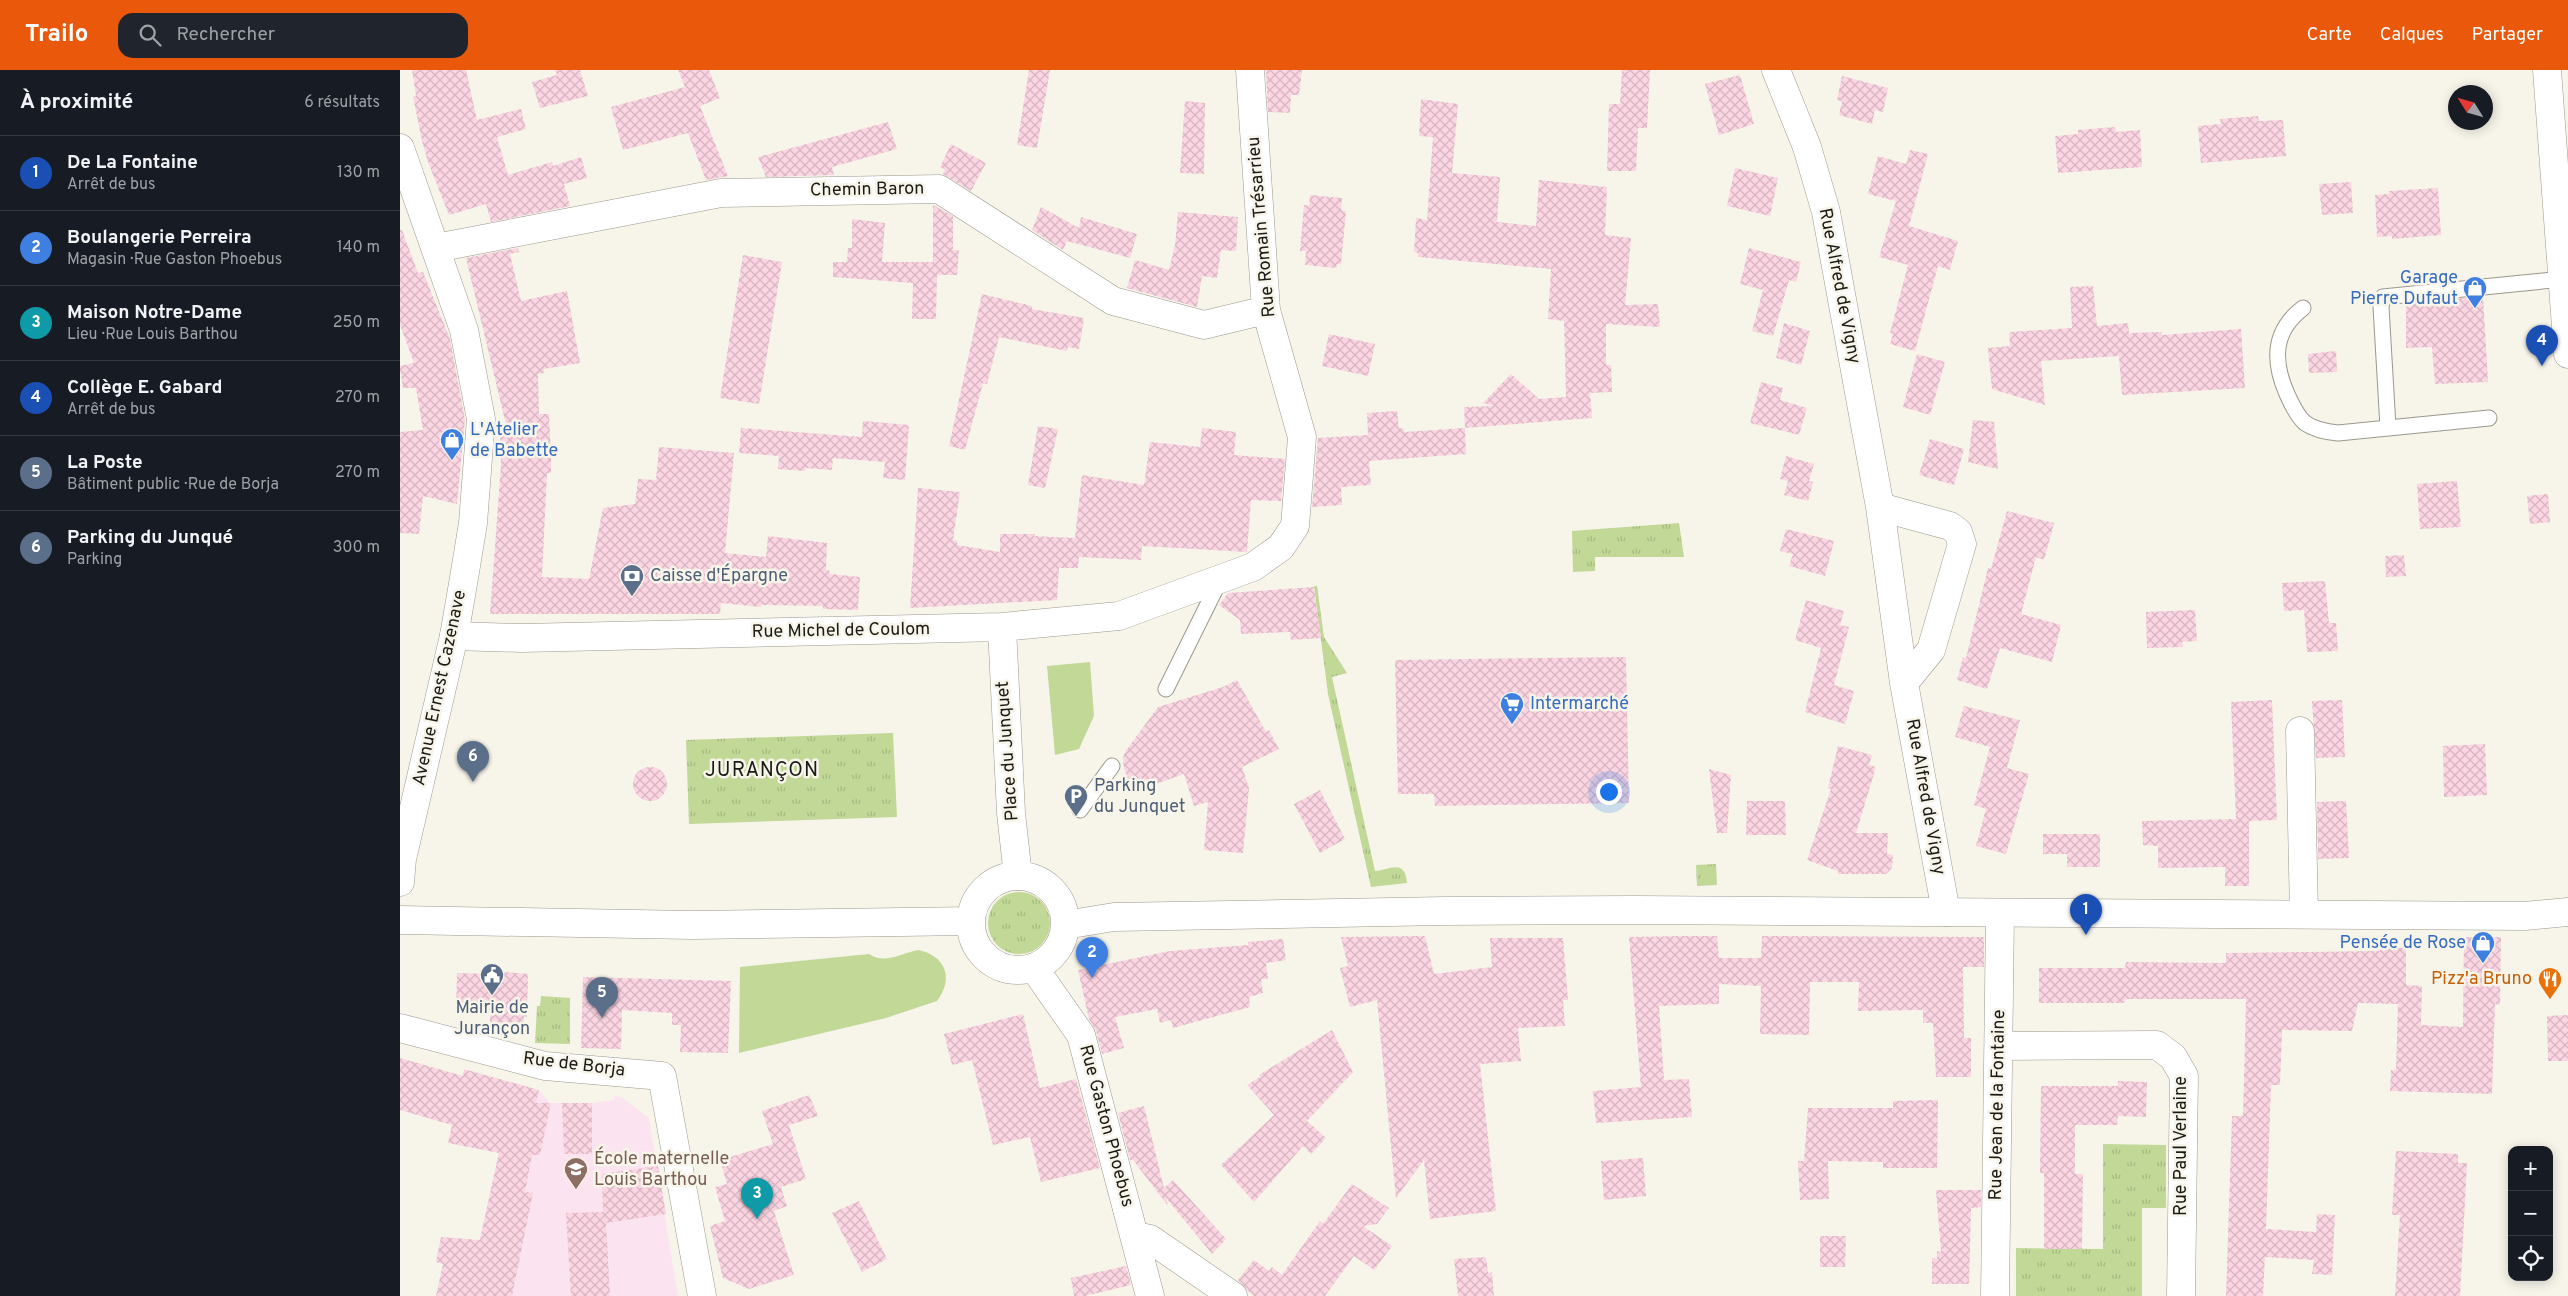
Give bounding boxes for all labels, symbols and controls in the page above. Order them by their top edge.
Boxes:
search box [118,13,468,58]
text: Trailo [25,20,88,50]
icon: search [136,21,164,49]
text: Rechercher [176,23,275,47]
text: Carte [2307,24,2352,47]
text: Calques [2380,24,2444,47]
text: Partager [2472,24,2543,47]
north arrow [2448,85,2493,130]
text: À proximité [20,89,133,116]
text: 6 résultats [304,93,380,113]
street label: Rue Romain Trésarrieu [1243,136,1281,318]
text: De La Fontaine [67,151,198,175]
text: 1 [33,163,39,183]
text: 130 m [337,163,380,183]
text: Arrêt de bus [67,175,156,195]
street label: Chemin Baron [810,178,924,202]
street label: Rue Alfred de Vigny [1813,206,1865,366]
text: Boulangerie Perreira [67,226,252,250]
text: 2 [31,238,41,258]
text: 140 m [337,238,380,258]
text: Magasin · Rue Gaston Phoebus [67,250,282,270]
place label: Garage Pierre Dufaut [2350,267,2458,311]
shop icon: Garage Pierre Dufaut [2462,275,2488,309]
text: Maison Notre-Dame [67,301,242,325]
text: 3 [31,313,41,333]
text: 250 m [333,313,380,333]
text: Lieu · Rue Louis Barthou [67,325,238,345]
pin: 4 [2526,325,2558,366]
text: Collège E. Gabard [67,376,222,400]
text: 4 [31,388,41,408]
text: 270 m [335,388,380,408]
text: Arrêt de bus [67,400,156,420]
place label: L'Atelier de Babette [470,419,558,463]
shop icon: L'Atelier de Babette [439,427,465,461]
text: La Poste [67,451,143,475]
text: 5 [31,463,41,483]
text: 270 m [335,463,380,483]
text: Bâtiment public · Rue de Borja [67,475,279,495]
text: Parking du Junqué [67,526,233,550]
text: 6 [31,538,41,558]
text: 300 m [333,538,380,558]
text: Parking [67,550,122,570]
bank icon: Caisse d'Épargne [619,563,645,597]
place label: Caisse d'Épargne [650,563,788,588]
street label: Avenue Ernest Cazenave [408,588,472,788]
street label: Rue Michel de Coulom [752,618,930,644]
street label: Place du Junquet [992,680,1024,822]
supermarket icon: Intermarché [1499,691,1525,725]
place label: Intermarché [1530,693,1629,716]
street label: Rue Alfred de Vigny [1900,717,1950,877]
pin: 6 [457,741,489,782]
district label: JURANÇON [705,758,819,784]
place label: Parking du Junquet [1094,775,1185,819]
your location [1596,779,1622,805]
parking icon: Parking du Junquet [1063,783,1089,817]
pin: 1 [2070,894,2102,935]
shop icon: Pensée de Rose [2470,930,2496,964]
place label: Pensée de Rose [2339,932,2466,955]
pin: 2 [1076,937,1108,978]
public building icon: Mairie de Jurançon [479,962,505,996]
restaurant icon: Pizz'a Bruno [2537,966,2563,1000]
place label: Pizz'a Bruno [2431,968,2532,991]
pin: 5 [586,977,618,1018]
place label: Mairie de Jurançon [454,997,530,1041]
street label: Rue Jean de la Fontaine [1985,1009,2011,1201]
street label: Rue Gaston Phoebus [1073,1042,1139,1210]
street label: Rue de Borja [522,1047,626,1083]
street label: Rue Paul Verlaine [2170,1076,2193,1216]
place label: École maternelle Louis Barthou [594,1146,729,1192]
map controls [2508,1146,2553,1281]
button: + [2508,1146,2553,1191]
school or university icon: École maternelle Louis Barthou [563,1156,589,1190]
pin: 3 [741,1178,773,1219]
button: − [2508,1191,2553,1236]
button: locate [2508,1236,2553,1281]

